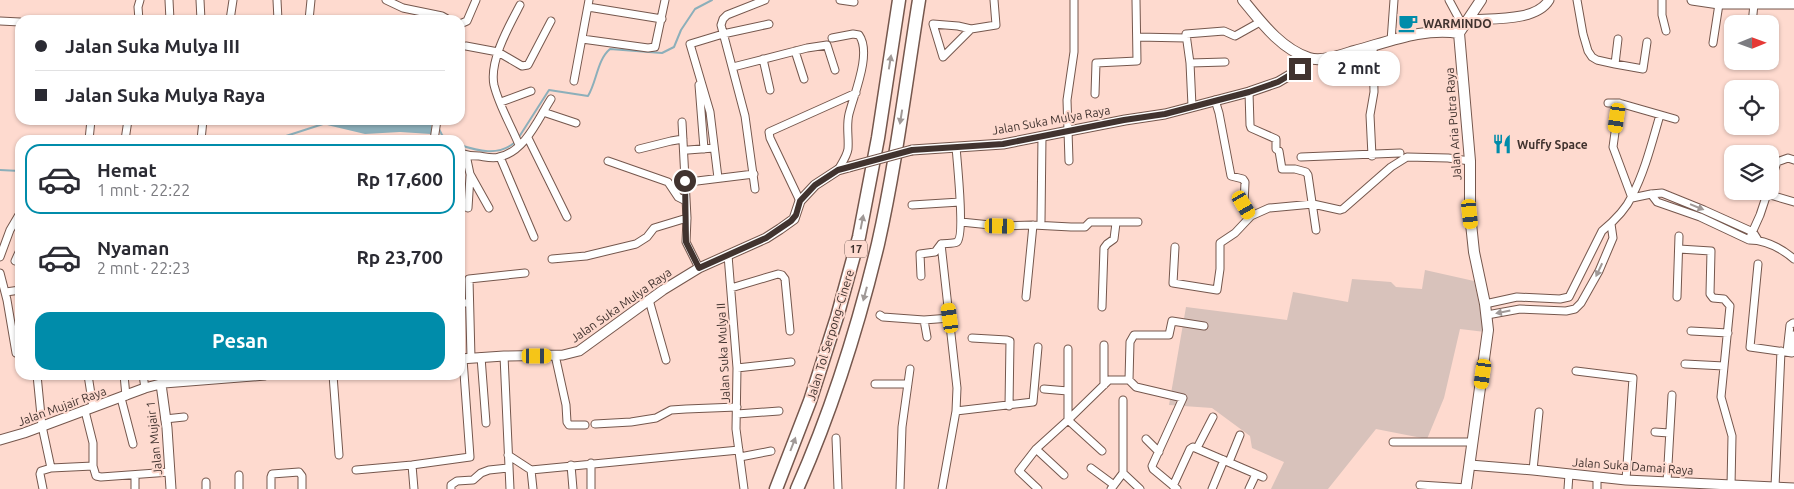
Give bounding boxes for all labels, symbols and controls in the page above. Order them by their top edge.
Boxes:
cafe icon: WARMINDO [1397,12,1419,34]
north arrow [1724,15,1779,70]
map controls [1724,15,1779,200]
place label: WARMINDO [1423,17,1492,30]
text: Jalan Suka Mulya III [65,35,240,57]
callout: 2 mnt [1318,52,1400,86]
one-way arrow [886,53,894,69]
route end [1289,58,1311,80]
text: 2 mnt [1338,59,1380,77]
street label: Jalan Aria Putra Raya [1443,67,1463,181]
button: locate [1724,80,1779,135]
text: Jalan Suka Mulya Raya [65,84,265,106]
car [1607,102,1626,134]
street label: Jalan Suka Mulya Raya [991,103,1111,137]
one-way arrow [896,110,904,126]
restaurant icon: Wuffy Space [1491,133,1513,155]
place label: Wuffy Space [1517,138,1588,151]
button: layers [1724,145,1779,200]
icon: car [37,157,82,202]
text: Hemat [97,159,157,181]
text: Rp 17,600 [356,168,443,190]
route start [674,170,696,192]
text: 1 mnt · 22:22 [97,181,190,199]
car [1230,188,1257,222]
car [1460,198,1479,230]
one-way arrow [1690,203,1705,211]
one-way arrow [859,213,867,229]
car [984,218,1015,234]
icon: car [37,235,82,280]
text: Nyaman [97,237,169,259]
road number: 17 [845,240,867,258]
text: Rp 23,700 [356,246,443,268]
text: 2 mnt · 22:23 [97,259,190,277]
one-way arrow [1595,263,1603,277]
street label: Jalan Suka Mulya Raya [568,265,674,345]
street label: Jalan Tol Serpong–Cinere [804,268,856,402]
one-way arrow [860,286,868,301]
car [940,302,959,334]
street label: Jalan Suka Mulya II [714,303,732,403]
one-way arrow [1496,308,1511,316]
button: Pesan [35,312,445,370]
car [522,349,552,364]
car [1473,358,1492,390]
street label: Jalan Mujair Raya [16,384,108,428]
street label: Jalan Mujair 1 [144,400,164,476]
one-way arrow [790,436,798,451]
street label: Jalan Suka Damai Raya [1572,455,1694,477]

